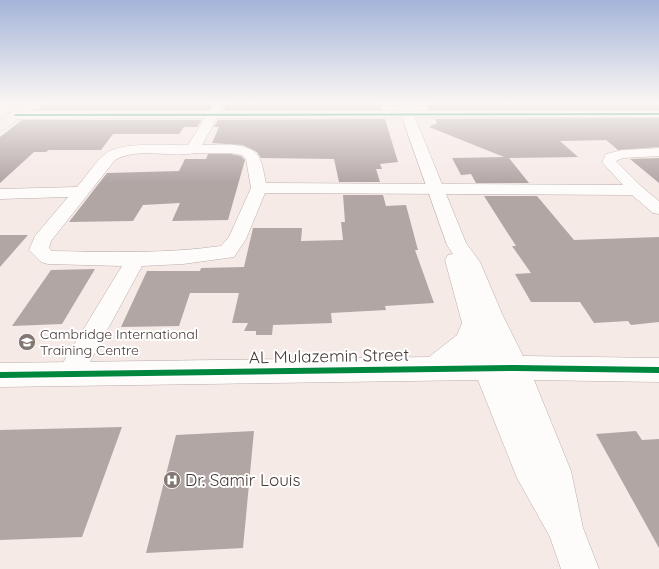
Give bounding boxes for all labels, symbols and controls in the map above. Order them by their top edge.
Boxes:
place label: Cambridge International Training Centre [40,325,198,359]
school or university icon: Cambridge International Training Centre [17,332,37,352]
street label: AL Mulazemin Street [249,344,410,367]
place label: Dr. Samir Louis [185,469,301,490]
hospital icon: Dr. Samir Louis [162,470,182,490]

